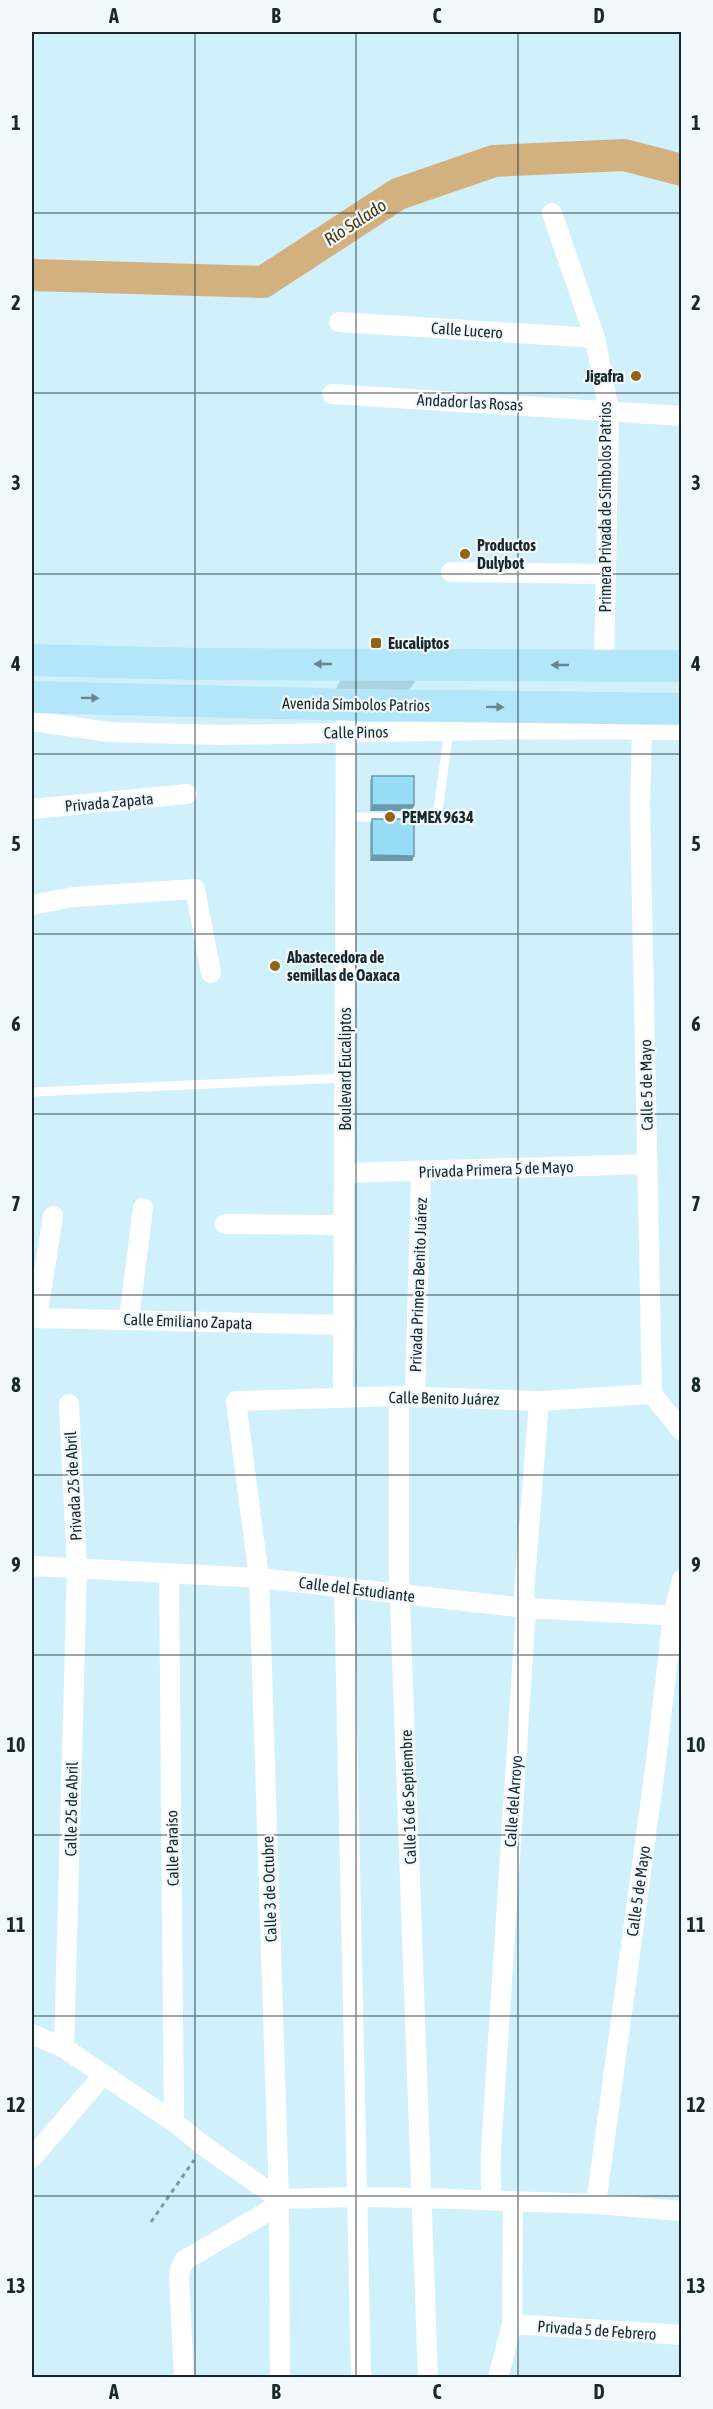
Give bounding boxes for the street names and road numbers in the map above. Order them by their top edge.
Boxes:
street label: Calle Lucero [431,319,503,341]
street label: Andador las Rosas [416,390,524,414]
street label: Primera Privada de Símbolos Patrios [596,401,614,613]
street label: Avenida Símbolos Patrios [282,694,430,714]
street label: Calle Pinos [324,722,389,742]
street label: Privada Zapata [64,789,154,816]
street label: Boulevard Eucaliptos [336,1007,355,1131]
street label: Calle 5 de Mayo [636,1039,657,1131]
street label: Privada Primera 5 de Mayo [418,1157,574,1182]
street label: Privada Primera Benito Juárez [406,1197,430,1373]
street label: Calle Emiliano Zapata [123,1310,253,1333]
street label: Calle Benito Juárez [388,1388,500,1408]
street label: Privada 25 de Abril [61,1430,85,1541]
street label: Calle del Estudiante [298,1573,416,1605]
street label: Calle 16 de Septiembre [397,1729,420,1865]
street label: Calle del Arroyo [501,1754,526,1848]
street label: Calle 25 de Abril [61,1761,81,1857]
street label: Calle Paraíso [162,1810,182,1886]
street label: Calle 3 de Octubre [258,1836,280,1942]
street label: Calle 5 de Mayo [623,1845,654,1938]
street label: Privada 5 de Febrero [537,2317,657,2343]

